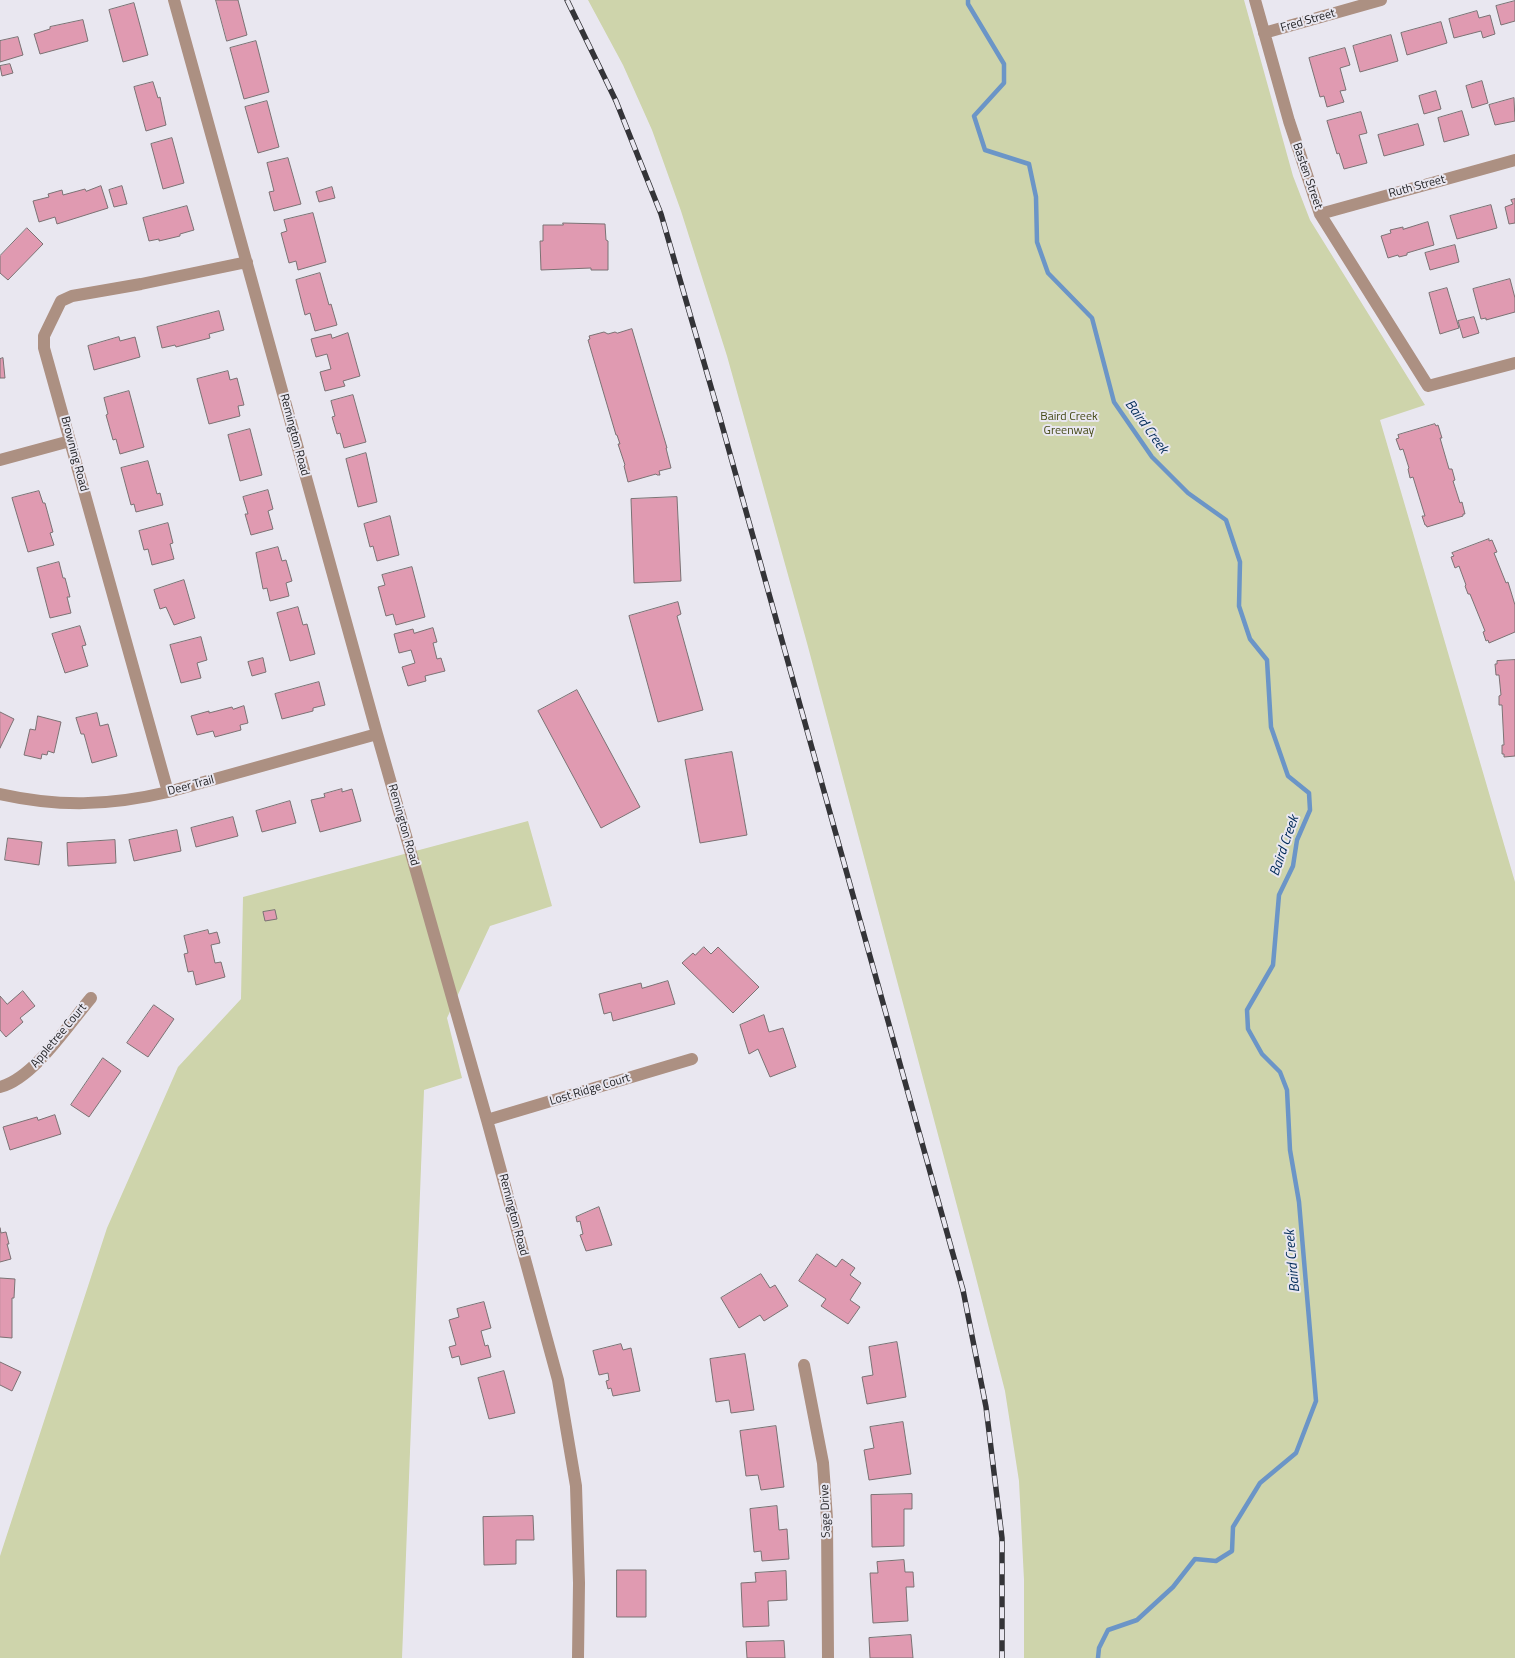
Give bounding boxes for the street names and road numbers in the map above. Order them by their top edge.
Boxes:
street label: Fred Street [1279,6,1337,36]
street label: Basten Street [1289,141,1325,211]
street label: Ruth Street [1387,173,1447,201]
street label: Remington Road [276,392,312,478]
street label: Browning Road [57,415,91,493]
street label: Deer Trail [166,773,216,799]
street label: Remington Road [384,783,422,867]
street label: Appletree Court [28,1001,90,1071]
street label: Lost Ridge Court [548,1071,632,1109]
street label: Remington Road [495,1172,531,1258]
street label: Sage Drive [818,1484,834,1538]

